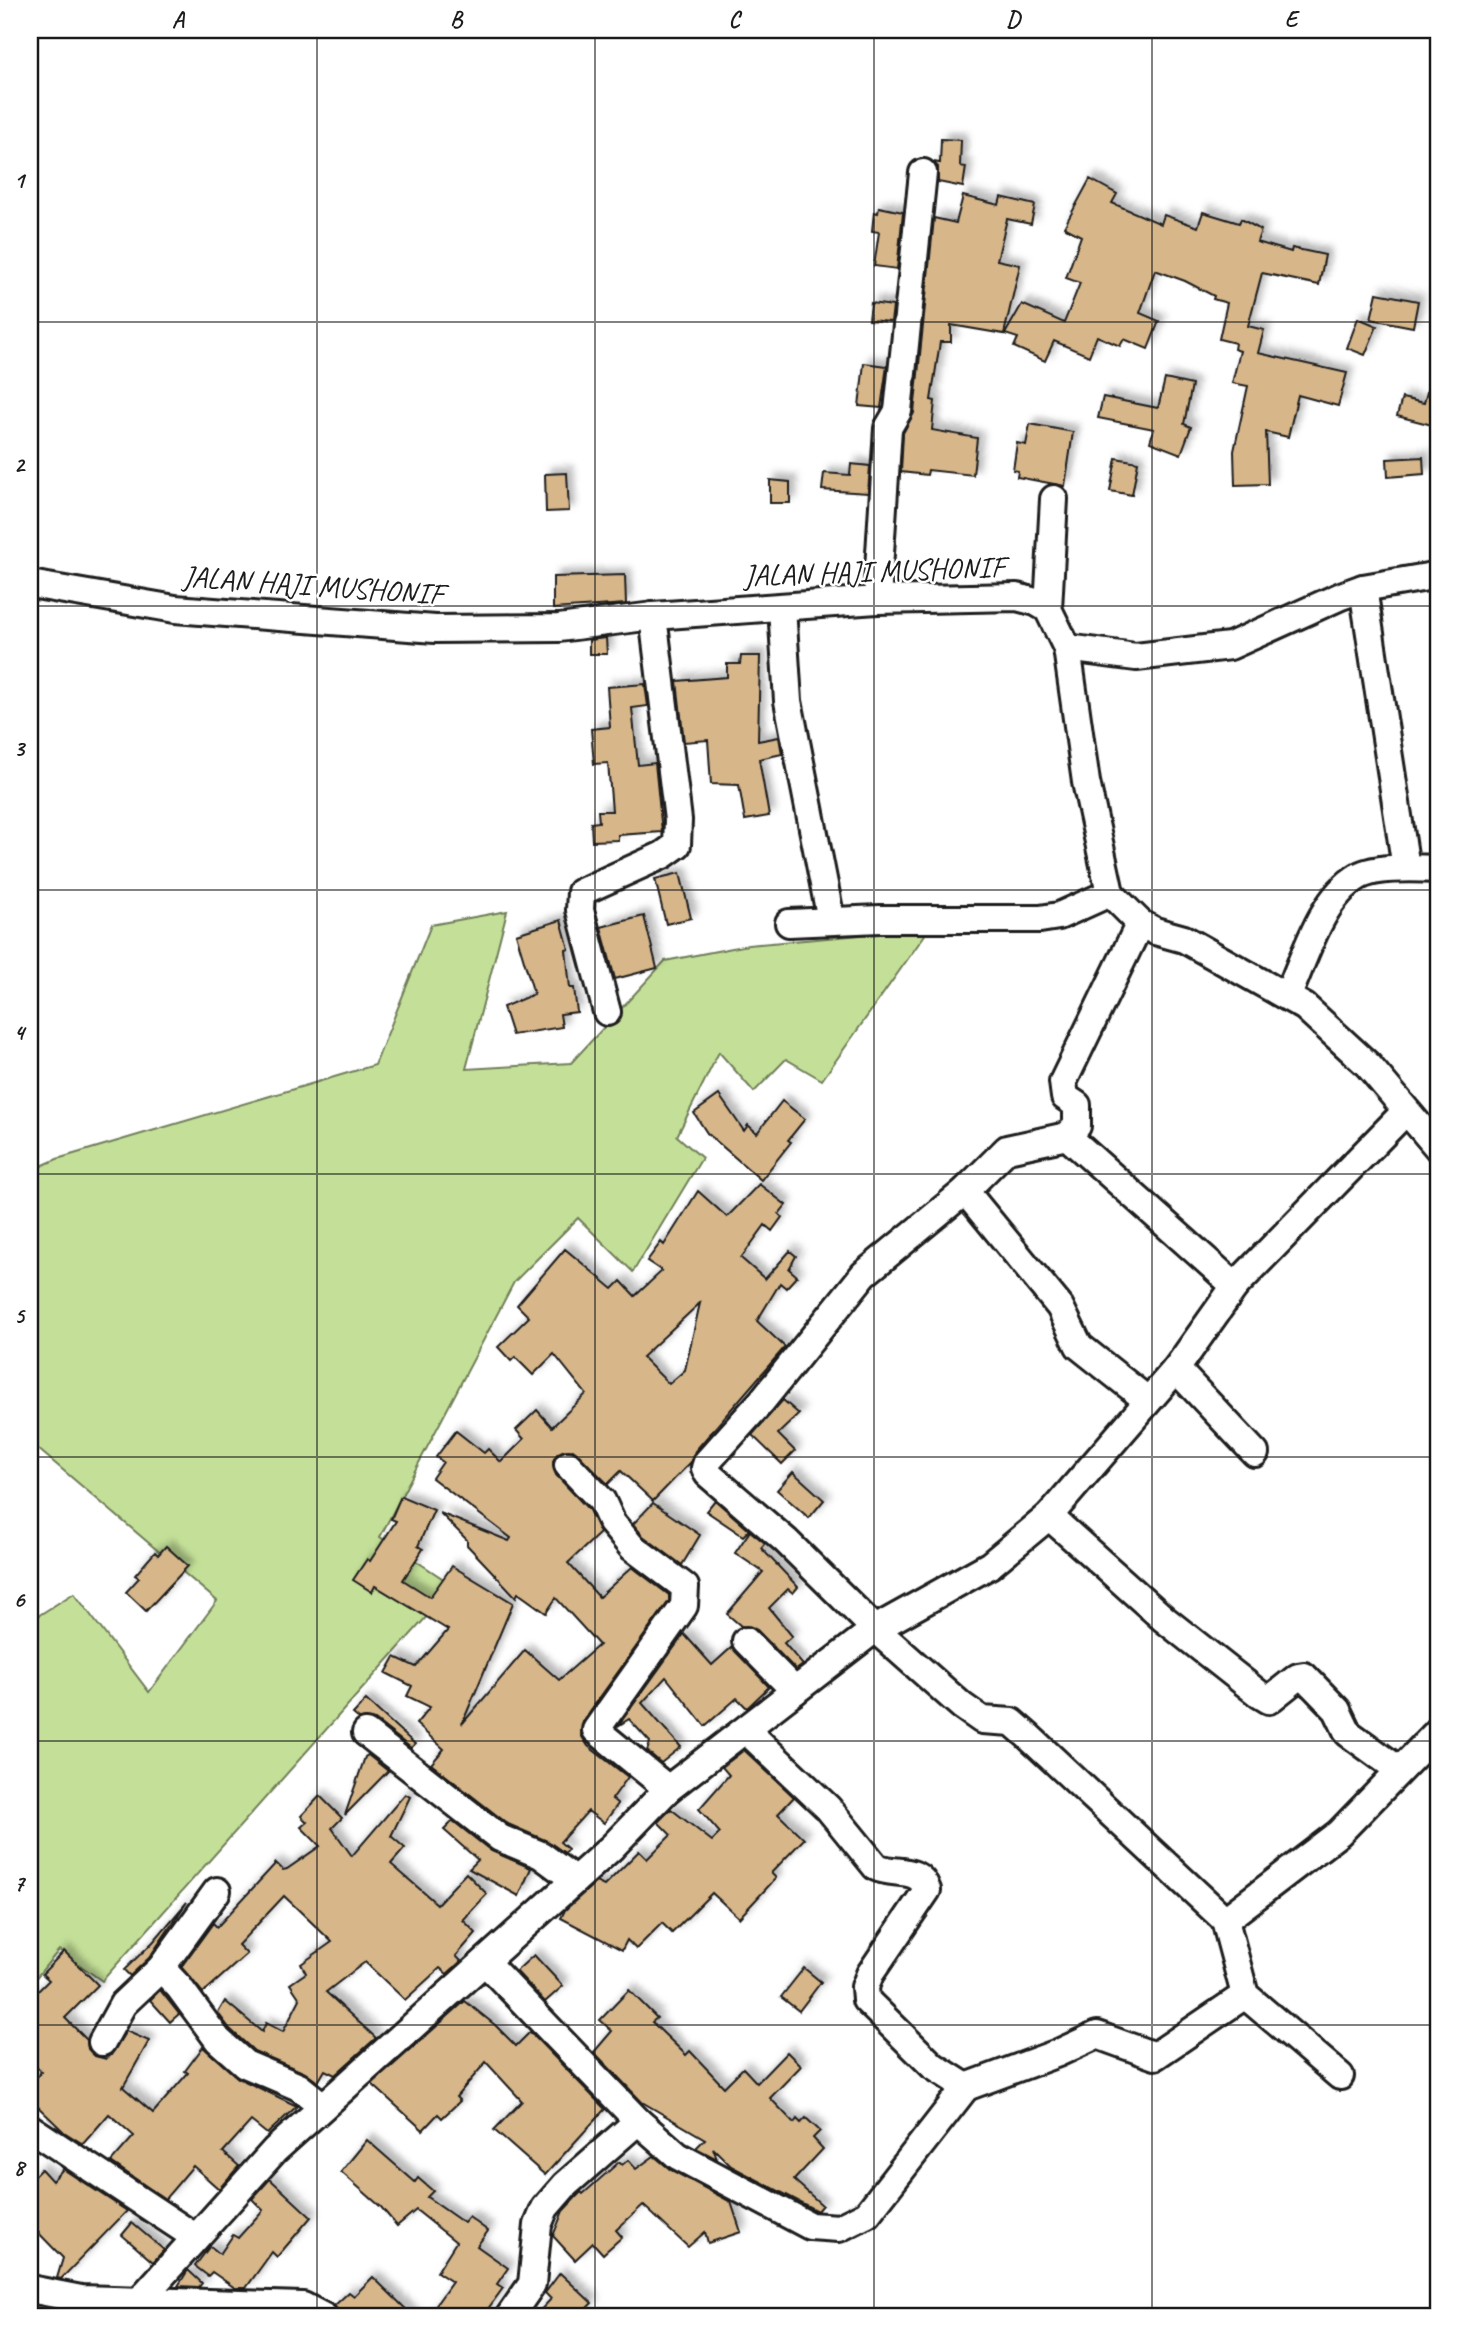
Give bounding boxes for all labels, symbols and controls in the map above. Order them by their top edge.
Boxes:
text: A [172,5,186,34]
text: B [450,5,464,34]
text: C [729,5,743,34]
text: D [1006,5,1022,34]
text: E [1285,5,1301,34]
text: 1 [14,166,27,195]
text: 2 [14,450,27,479]
street label: JALAN HAJI MUSHONIF [741,547,1011,595]
street label: JALAN HAJI MUSHONIF [180,557,451,613]
text: 3 [14,734,27,763]
text: 4 [14,1018,27,1047]
text: 5 [14,1301,26,1330]
text: 6 [14,1585,27,1614]
text: 7 [14,1869,27,1898]
text: 8 [14,2153,27,2182]

